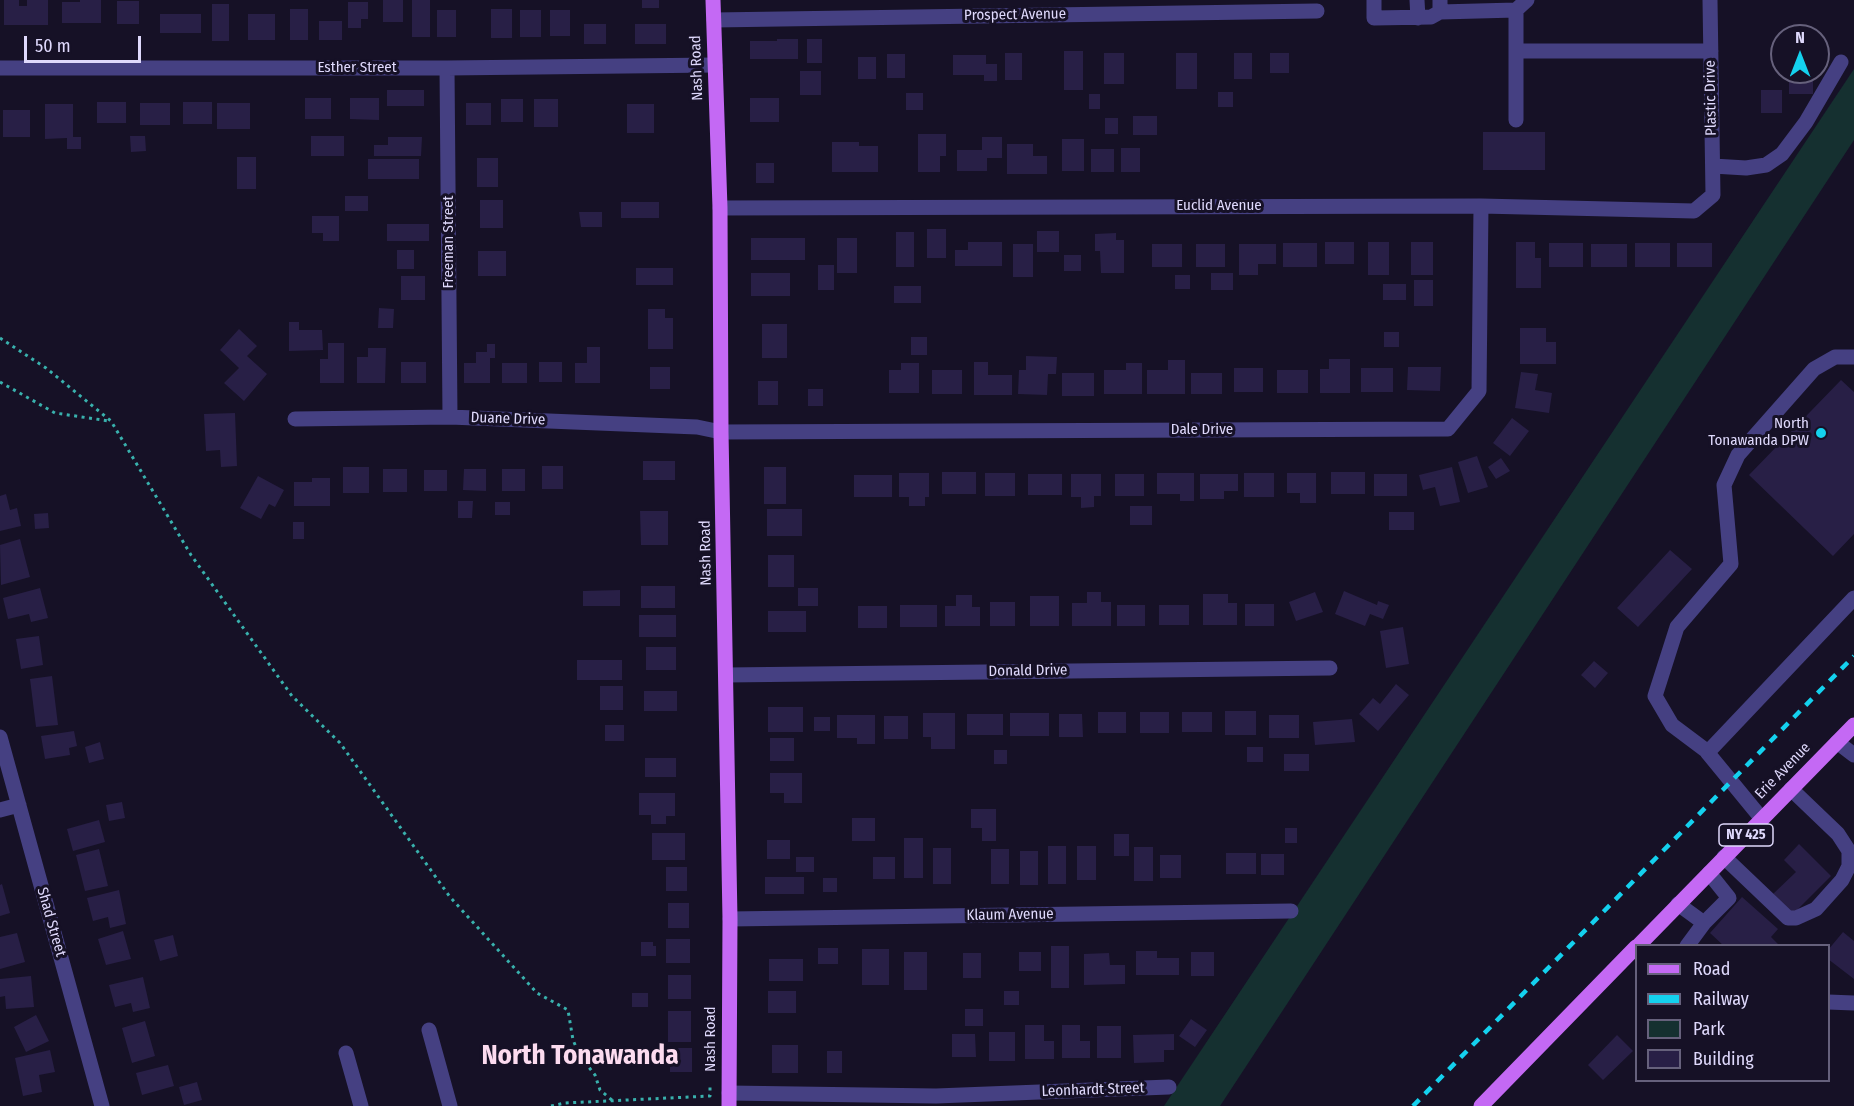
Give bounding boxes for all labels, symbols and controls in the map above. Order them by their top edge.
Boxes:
street label: Prospect Avenue [964,5,1066,25]
scale bar [27,24,144,62]
north arrow [1770,24,1830,84]
text: N [1795,28,1805,47]
text: 50 m [35,35,71,57]
street label: Nash Road [687,35,707,101]
street label: Esther Street [317,59,397,77]
street label: Plastic Drive [1701,60,1721,136]
street label: Freeman Street [440,196,458,288]
street label: Euclid Avenue [1176,197,1262,215]
street label: Duane Drive [470,409,546,429]
place label: North Tonawanda DPW [1708,415,1809,450]
street label: Dale Drive [1171,421,1233,439]
marker: North Tonawanda DPW [1814,426,1828,440]
street label: Nash Road [696,520,716,586]
street label: Donald Drive [988,661,1068,681]
street label: Erie Avenue [1752,739,1814,803]
road number: NY 425 [1719,824,1773,846]
street label: Shad Street [33,885,69,959]
street label: Klaum Avenue [966,905,1054,925]
legend [1635,944,1830,1082]
text: Road [1693,958,1730,980]
text: Railway [1693,988,1749,1010]
street label: Nash Road [702,1006,720,1072]
text: Park [1693,1018,1725,1040]
district label: North Tonawanda [481,1040,679,1072]
text: Building [1693,1048,1754,1070]
street label: Leonhardt Street [1041,1079,1145,1101]

